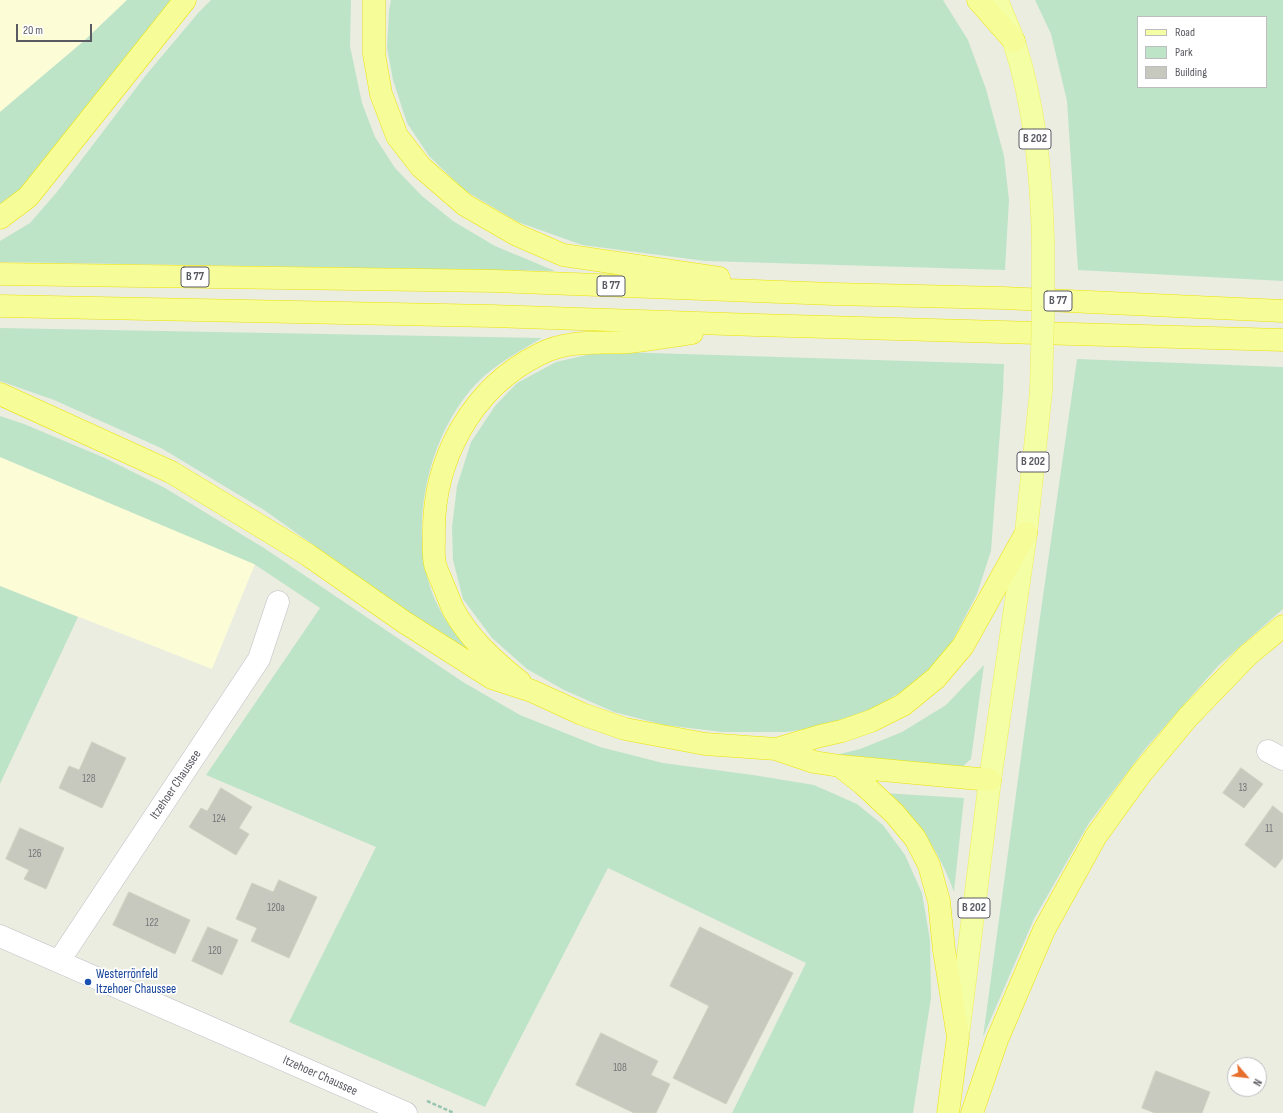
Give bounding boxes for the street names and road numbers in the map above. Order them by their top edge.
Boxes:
road number: B 202 [1019,129,1051,149]
road number: B 77 [181,267,209,287]
road number: B 77 [597,276,625,296]
road number: B 77 [1044,291,1072,311]
road number: B 202 [1017,452,1049,472]
street label: Itzehoer Chaussee [147,747,205,823]
road number: B 202 [958,898,990,918]
street label: Itzehoer Chaussee [280,1053,360,1099]

